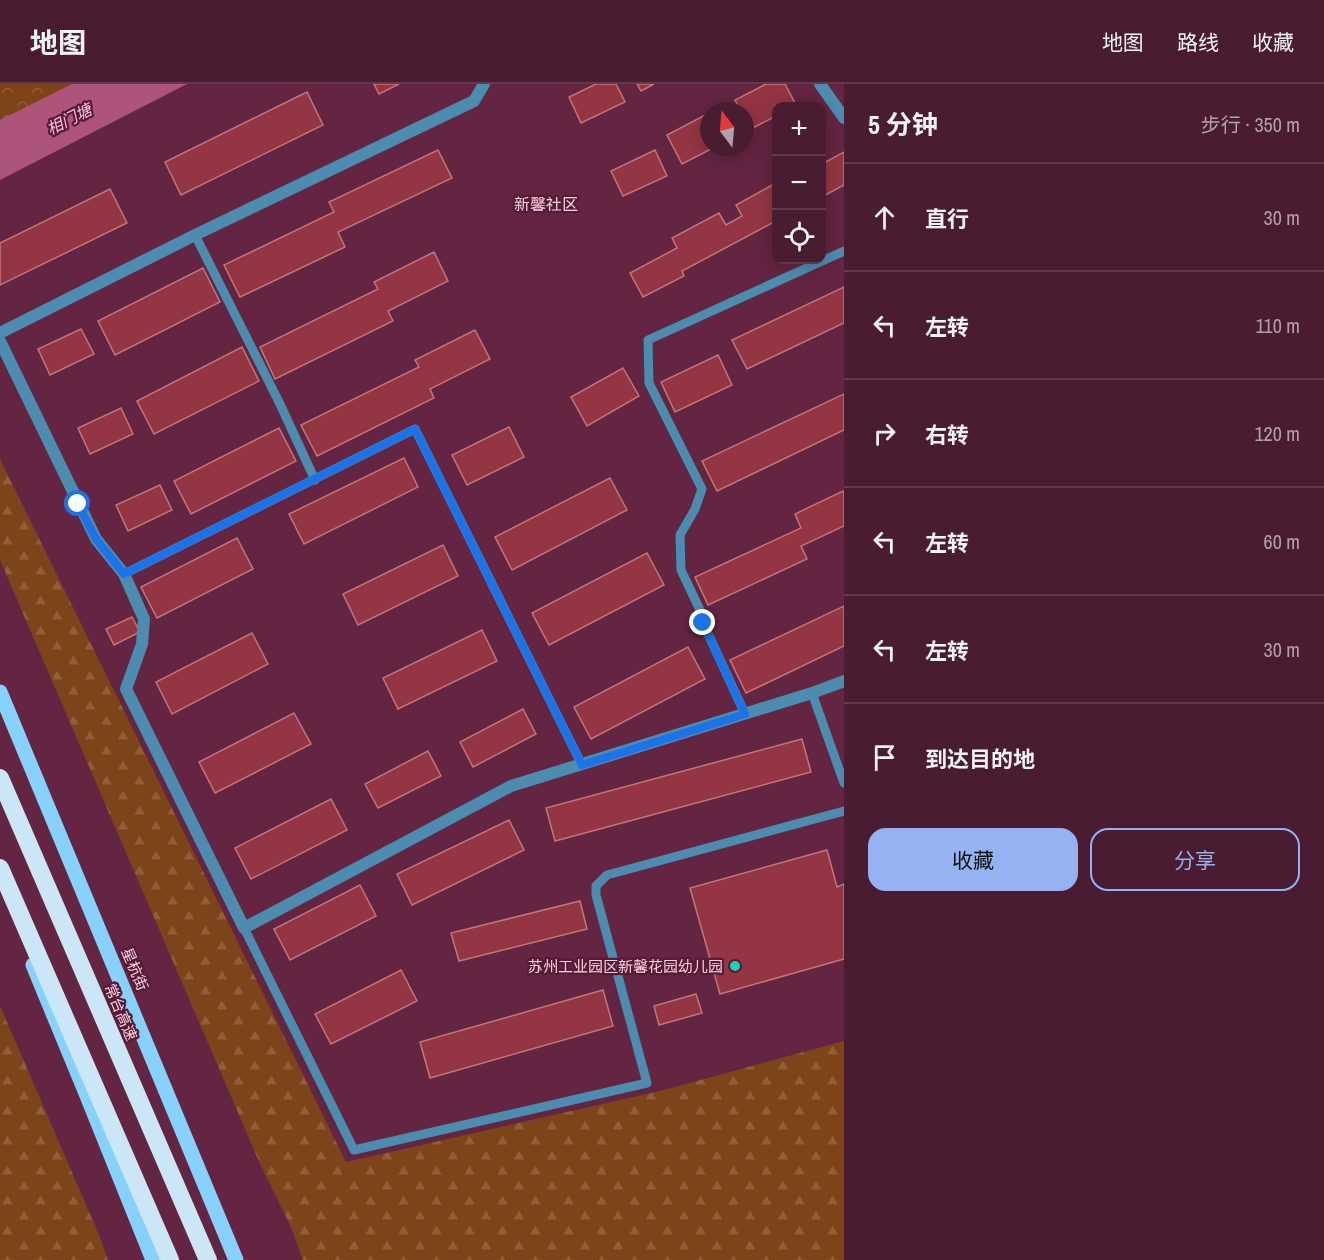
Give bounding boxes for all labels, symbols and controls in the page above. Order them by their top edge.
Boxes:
text: 地图 [30,24,86,62]
text: 地图 [1102,28,1144,57]
text: 路线 [1177,28,1219,57]
text: 收藏 [1252,28,1294,57]
water label: 相门塘 [43,97,98,140]
north arrow [700,102,754,156]
map controls [772,102,826,264]
button: + [772,102,826,156]
text: 5 分钟 [868,107,938,142]
text: 步行 · 350 m [1201,111,1300,138]
button: − [772,156,826,210]
district label: 新馨社区 [514,193,578,215]
icon: ahead [868,201,901,234]
text: 直行 [925,204,969,234]
text: 30 m [1264,204,1300,231]
button: locate [772,210,826,264]
icon: left [868,309,901,342]
text: 左转 [925,312,969,342]
text: 110 m [1256,312,1300,339]
icon: right [868,417,901,450]
text: 右转 [925,420,969,450]
text: 120 m [1254,420,1300,447]
route start [64,490,90,516]
icon: left [868,525,901,558]
text: 左转 [925,528,969,558]
text: 60 m [1264,528,1300,555]
route end [689,609,715,635]
icon: left [868,633,901,666]
text: 左转 [925,636,969,666]
text: 30 m [1264,636,1300,663]
icon: arrive [868,741,901,774]
text: 到达目的地 [925,744,1035,774]
button: 收藏 [868,828,1078,891]
button: 分享 [1090,828,1300,891]
street label: 星杭街 [117,944,153,994]
place label: 苏州工业园区新馨花园幼儿园 [528,956,723,977]
marker: 苏州工业园区新馨花园幼儿园 [728,959,742,973]
street label: 常台高速 [100,980,142,1044]

